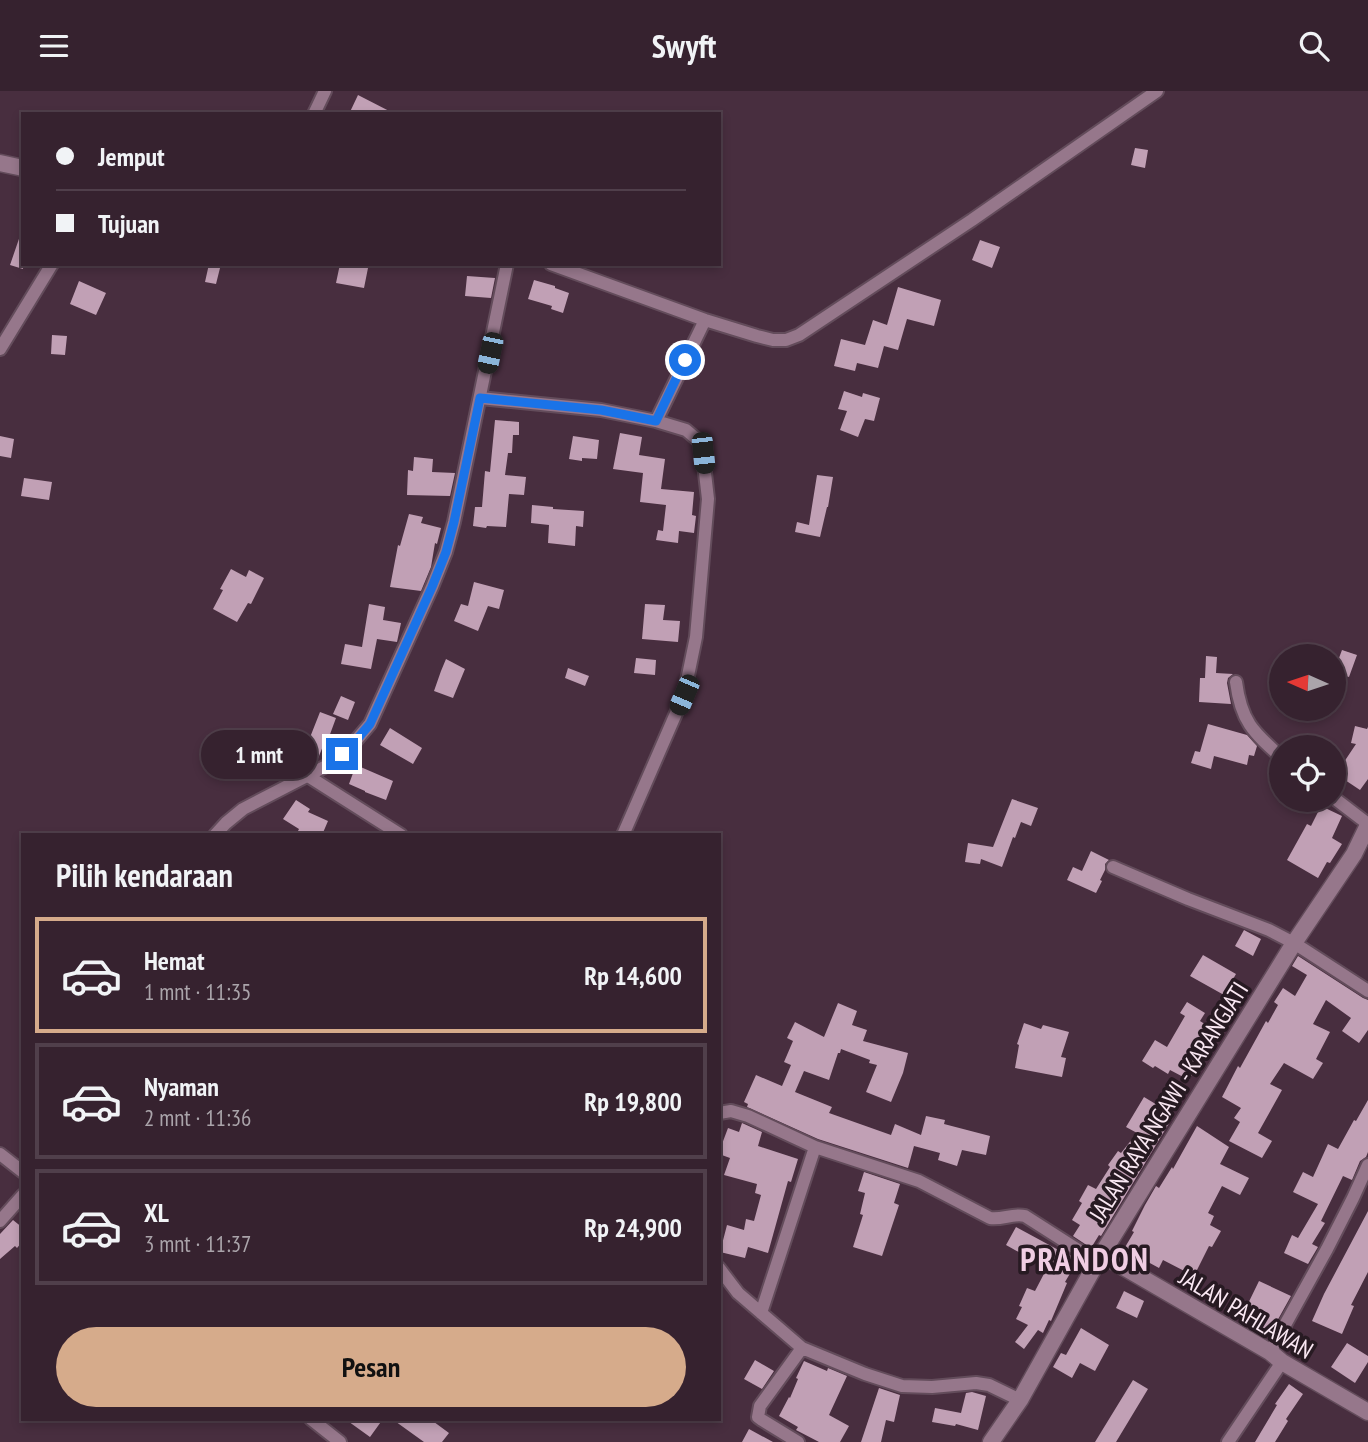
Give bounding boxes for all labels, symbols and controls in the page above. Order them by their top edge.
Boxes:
text: Swyft [652,25,716,67]
icon: menu [35,27,73,65]
icon: search [1295,27,1333,65]
text: Jemput [98,140,165,173]
text: Tujuan [98,207,160,240]
car [476,330,505,376]
route start [669,344,701,376]
car [691,431,716,475]
north arrow [1269,644,1346,721]
map controls [1269,644,1346,812]
car [667,672,702,718]
callout: 1 mnt [202,729,318,779]
button: locate [1269,735,1346,812]
route end [326,738,358,770]
text: 1 mnt [235,740,283,769]
text: Pilih kendaraan [56,854,233,896]
icon: car [60,944,123,1007]
text: Hemat [144,944,205,977]
text: Rp 14,600 [584,959,682,992]
street label: JALAN RAYA NGAWI - KARANGJATI [1082,976,1255,1228]
text: 1 mnt · 11:35 [144,977,251,1006]
icon: car [60,1070,123,1133]
text: Nyaman [144,1070,219,1103]
text: Rp 19,800 [584,1085,682,1118]
text: 2 mnt · 11:36 [144,1103,251,1132]
icon: car [60,1196,123,1259]
text: XL [144,1196,169,1229]
text: Rp 24,900 [584,1211,682,1244]
text: 3 mnt · 11:37 [144,1229,251,1258]
district label: PRANDON [1020,1238,1150,1280]
street label: JALAN PAHLAWAN [1173,1261,1319,1366]
button: Pesan [56,1327,686,1407]

